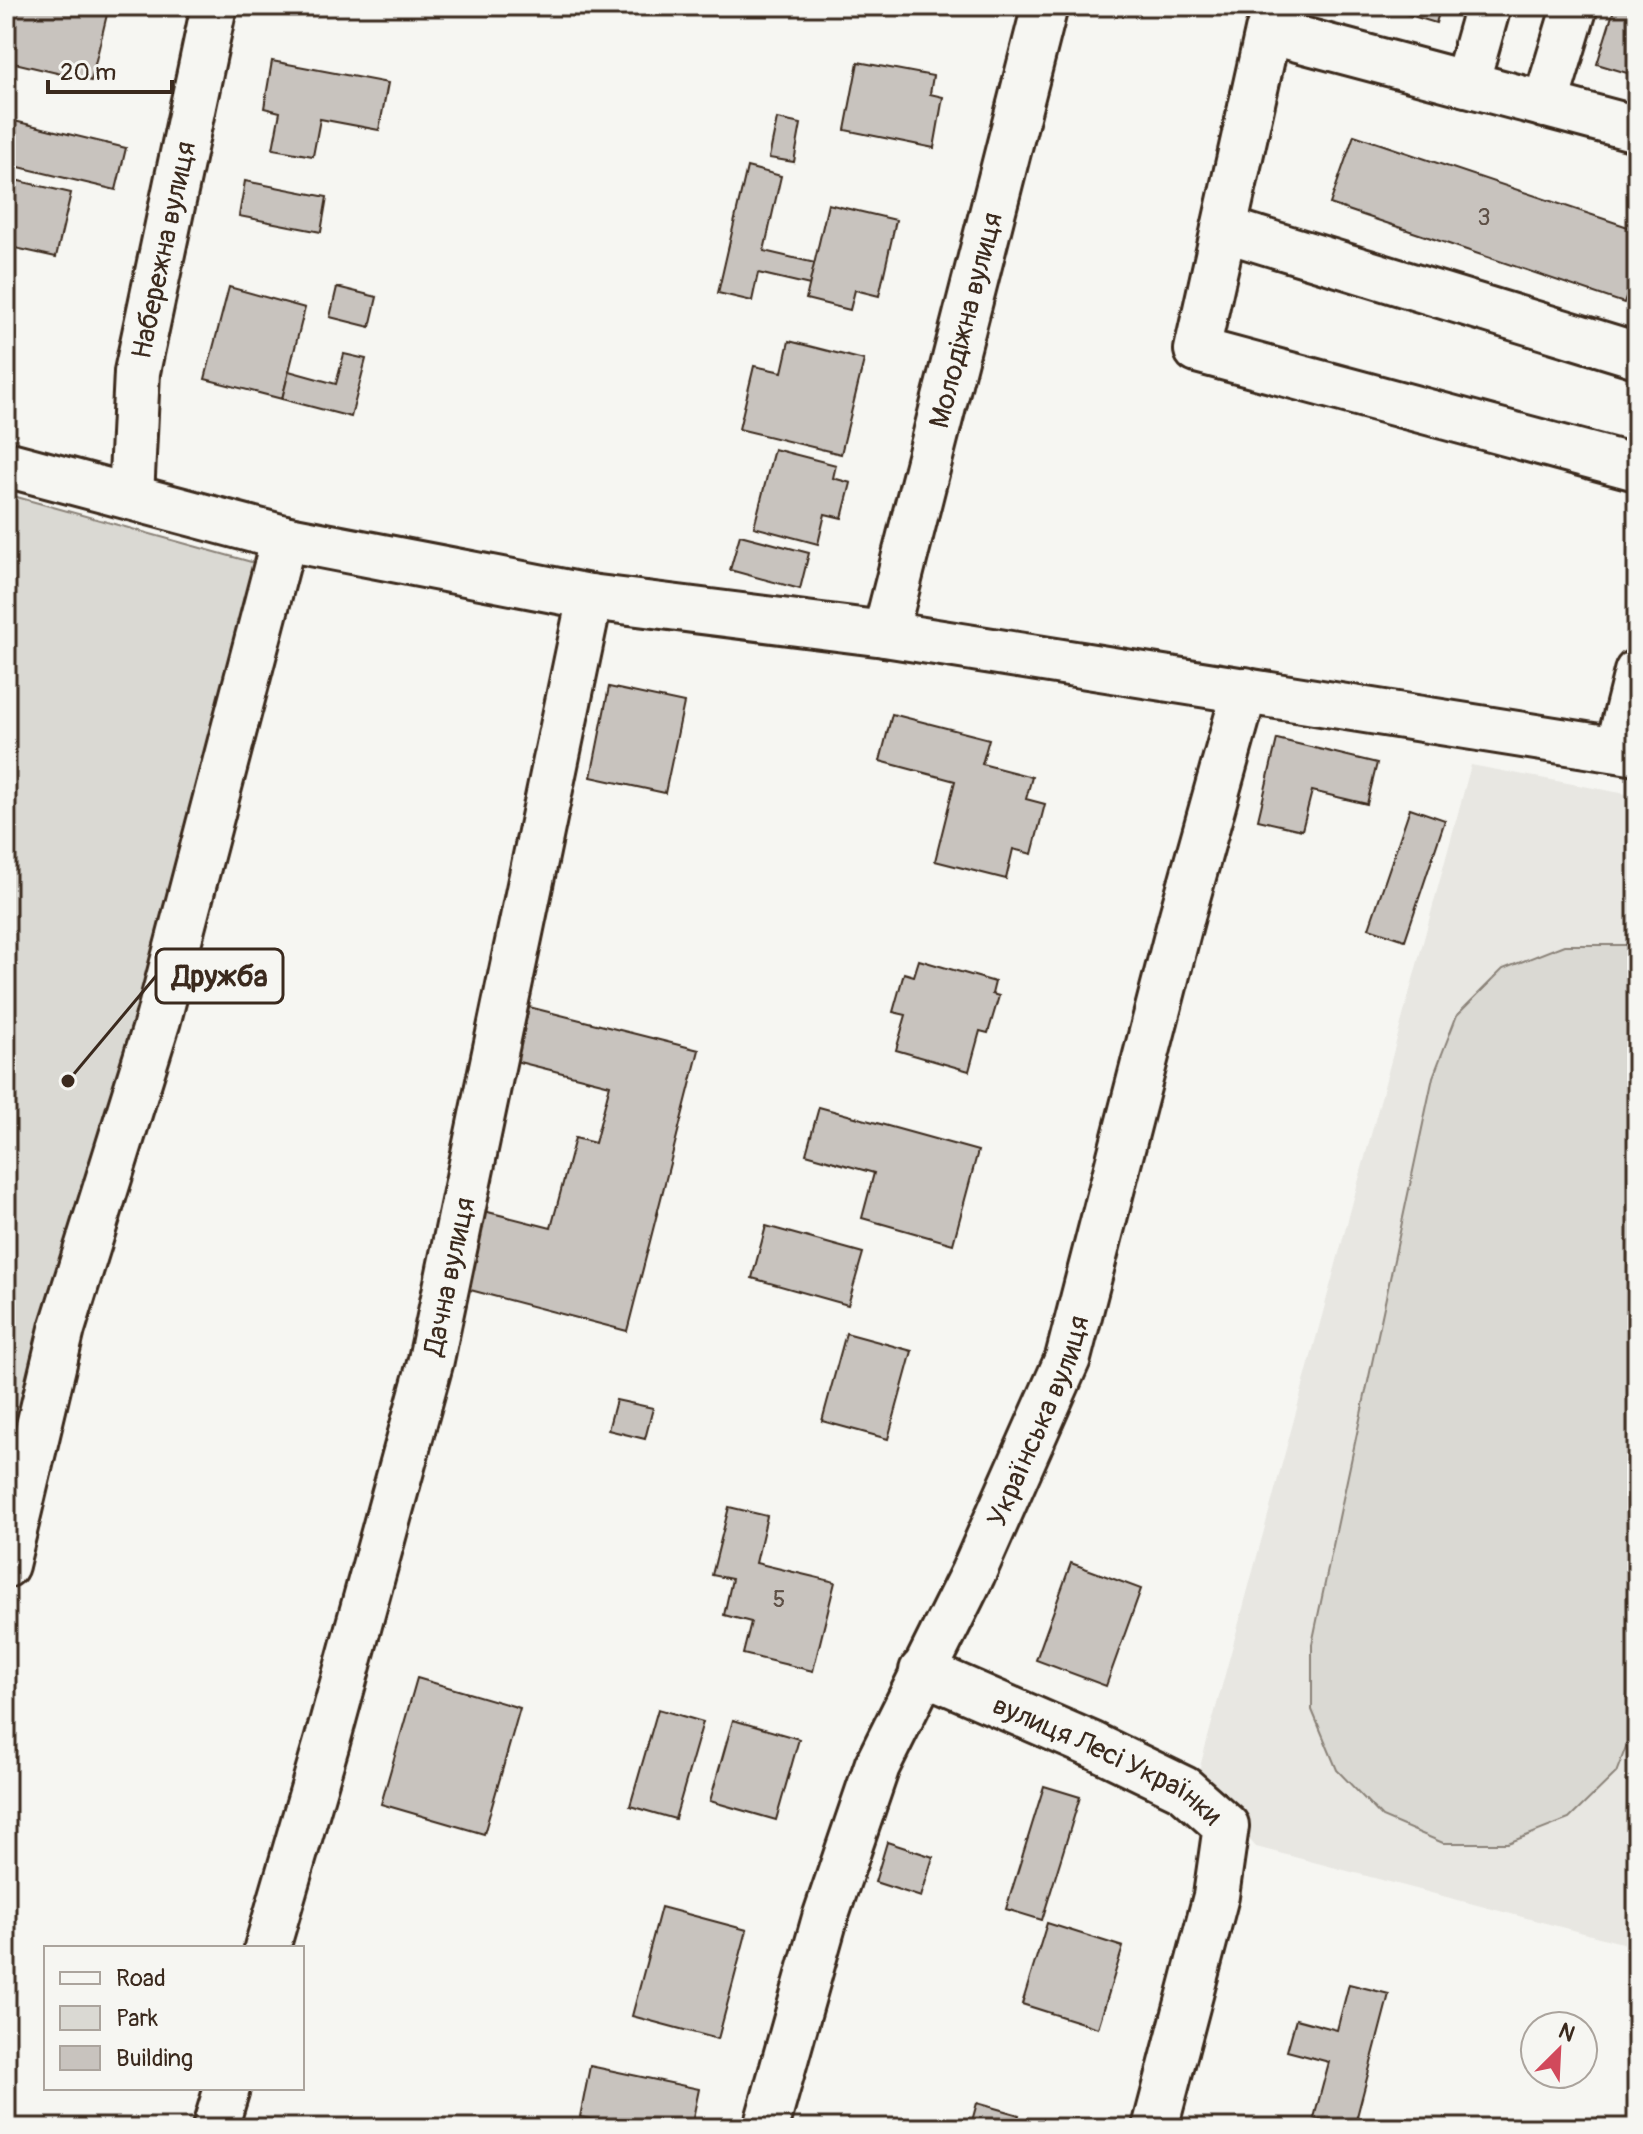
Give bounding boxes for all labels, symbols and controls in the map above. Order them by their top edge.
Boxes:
scale bar [48,44,172,94]
text: 20 m [60,58,116,87]
street label: Набережна вулиця [124,138,204,362]
house number: 3 [1477,203,1491,232]
street label: Молодіжна вулиця [922,209,1011,432]
callout: Дружба [156,949,283,1003]
text: Дружба [170,958,268,995]
street label: Дачна вулиця [416,1194,483,1360]
street label: Українська вулиця [980,1312,1097,1532]
house number: 5 [772,1585,786,1614]
street label: вулиця Лесі Українки [987,1688,1229,1833]
legend [44,1946,304,2090]
text: Road [116,1964,166,1993]
text: Park [116,2004,158,2033]
north arrow [1519,2010,1599,2090]
text: N [1554,2017,1579,2049]
text: Building [116,2044,193,2073]

